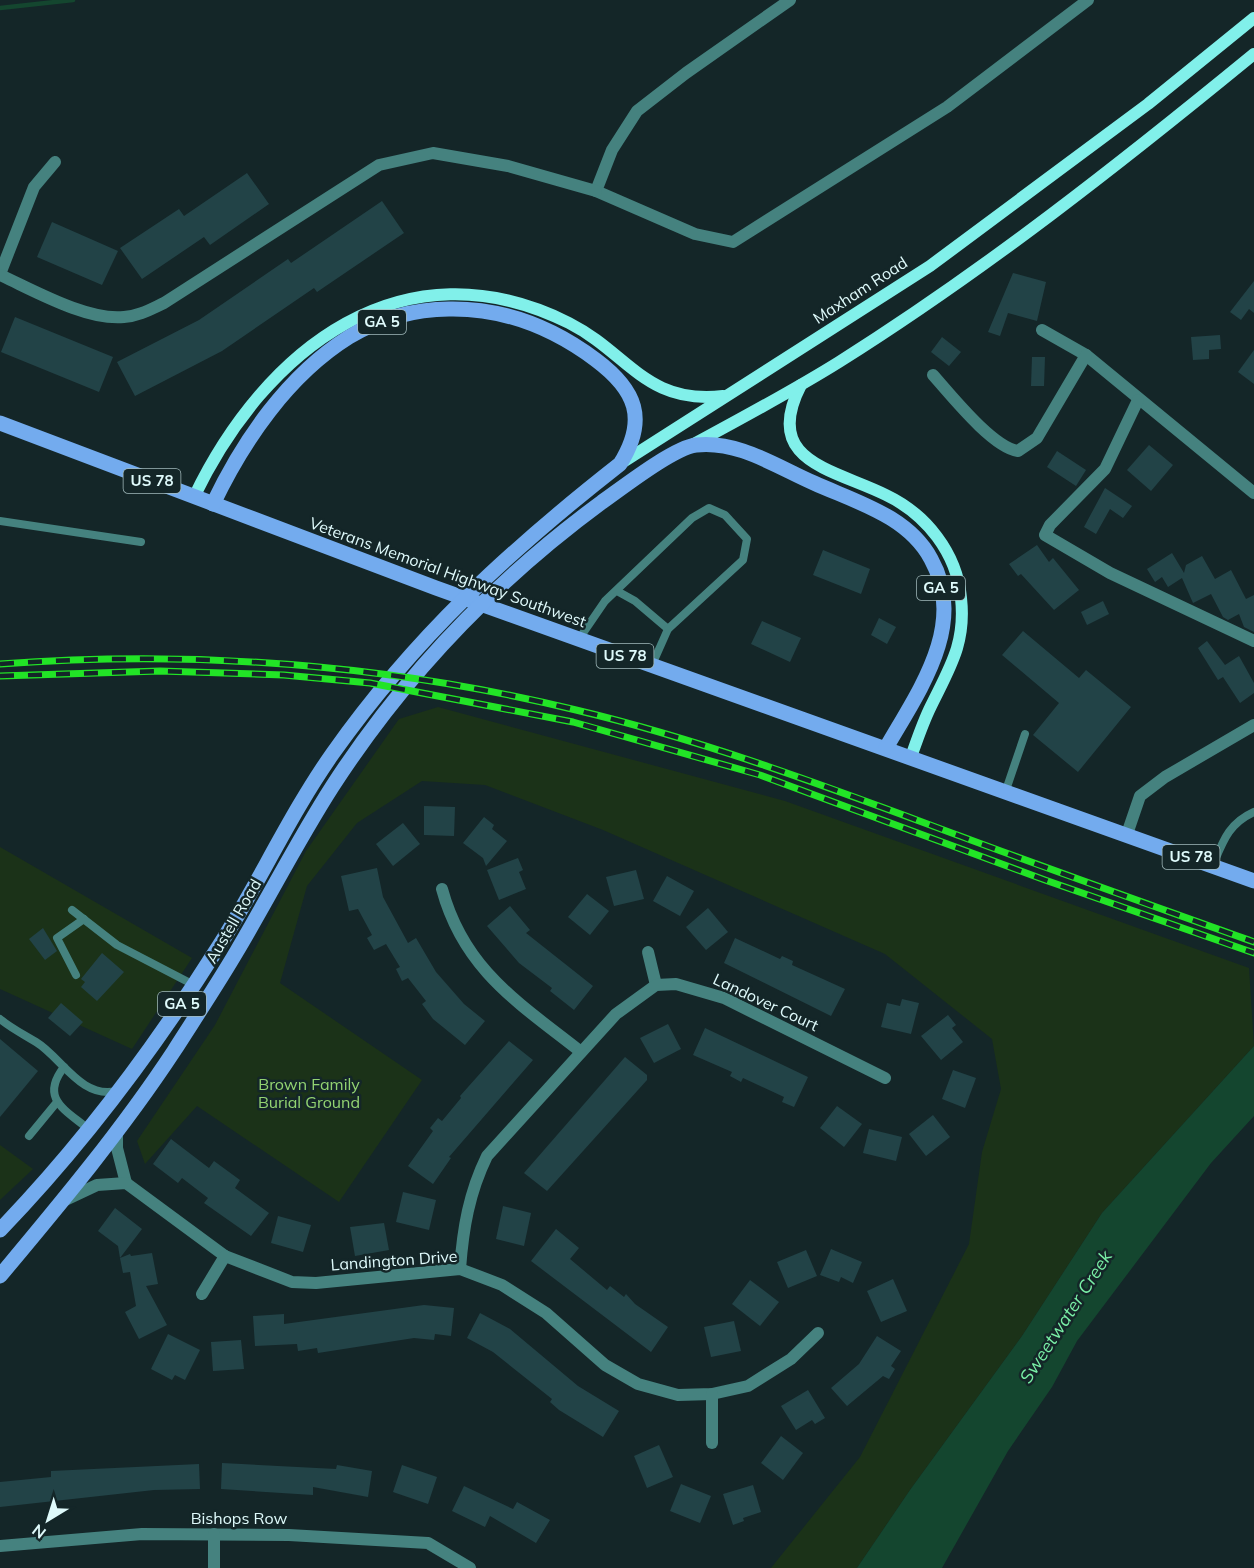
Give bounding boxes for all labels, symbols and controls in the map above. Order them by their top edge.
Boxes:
street label: Maxham Road [809,252,911,328]
road number: GA 5 [358,310,406,334]
road number: US 78 [124,469,180,493]
street label: Veterans Memorial Highway Southwest [307,513,589,632]
road number: GA 5 [917,576,965,600]
road number: US 78 [596,644,654,668]
road number: US 78 [1162,845,1220,869]
street label: Austell Road [201,875,265,967]
street label: Landover Court [710,969,822,1035]
road number: GA 5 [158,992,206,1016]
park label: Brown Family Burial Ground [258,1074,360,1112]
water label: Sweetwater Creek [1014,1245,1117,1387]
street label: Landington Drive [330,1246,458,1274]
north arrow [18,1490,78,1550]
street label: Bishops Row [191,1508,287,1528]
text: N [28,1520,50,1543]

